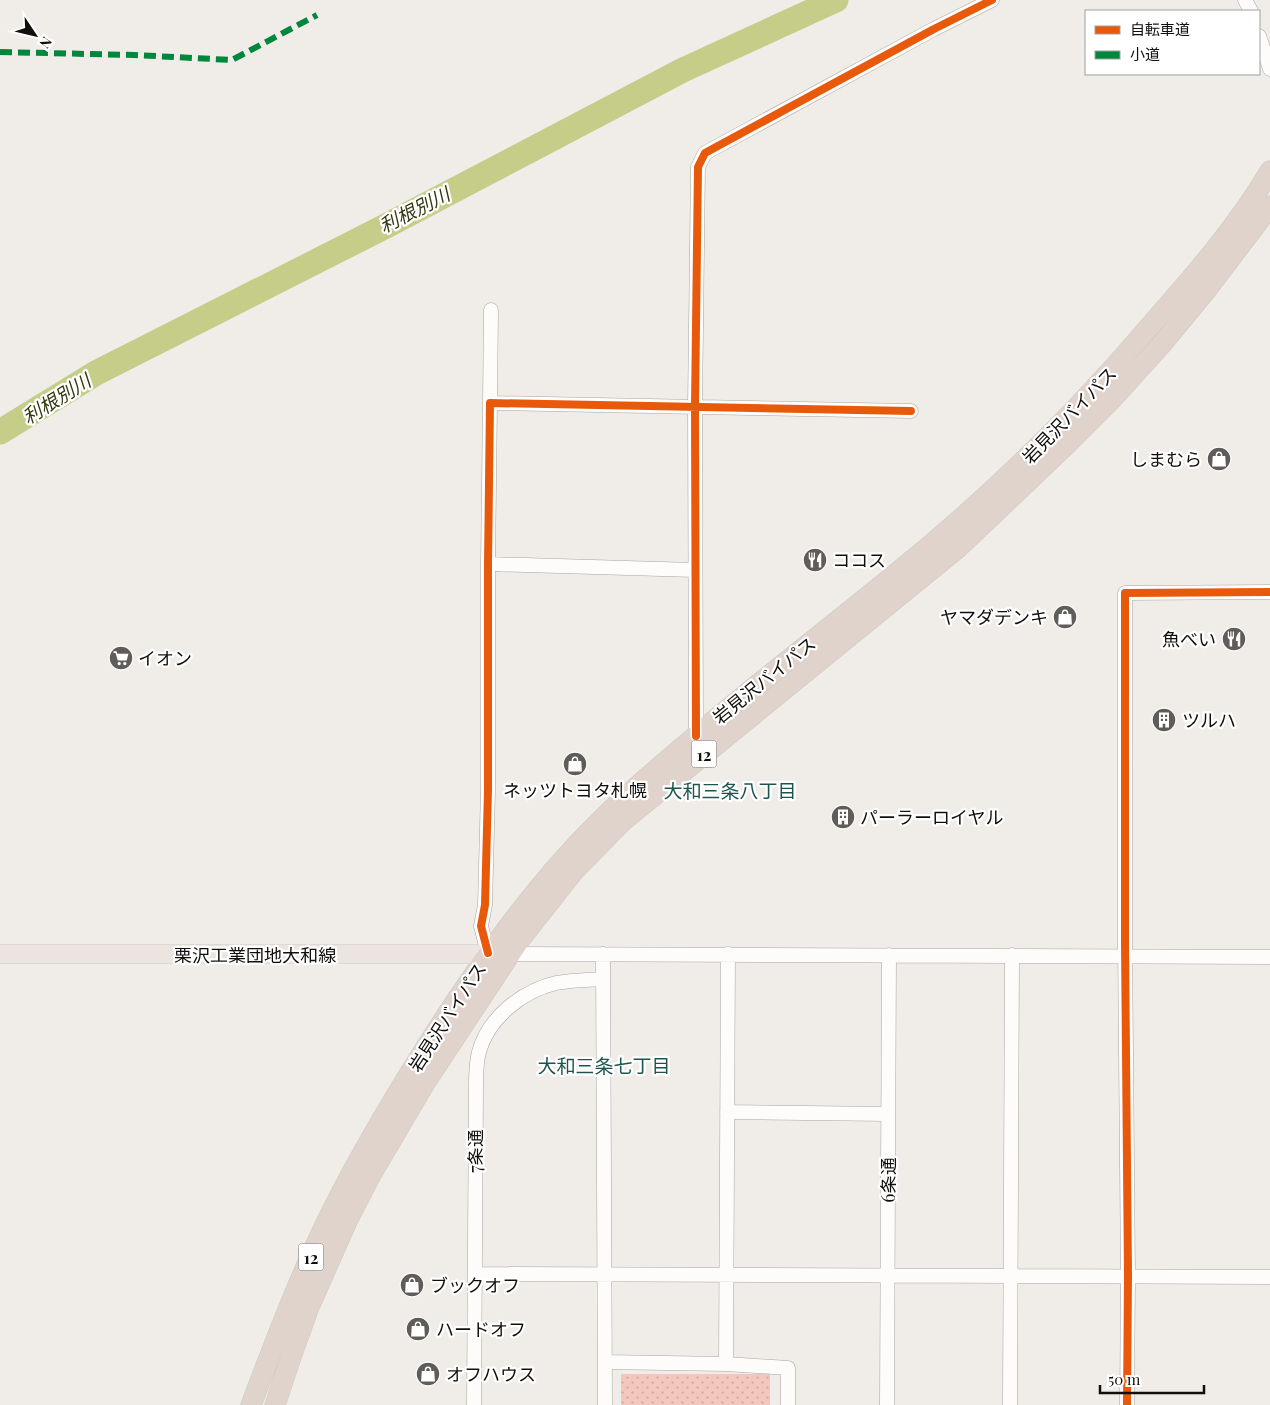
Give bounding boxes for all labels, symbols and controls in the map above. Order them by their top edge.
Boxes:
north arrow [10,10,60,60]
legend [1085,10,1260,75]
text: 自転車道 [1130,19,1190,39]
text: N [35,33,57,52]
text: 小道 [1130,44,1160,64]
water label: 利根別川 [374,179,456,238]
street label: 岩見沢バイパス [1017,361,1121,469]
water label: 利根別川 [17,366,97,429]
shop icon: しまむら [1206,446,1232,472]
place label: しまむら [1130,447,1202,471]
restaurant icon: ココス [802,547,828,573]
place label: ココス [832,548,886,572]
shop icon: ヤマダデンキ [1052,604,1078,630]
place label: ヤマダデンキ [940,605,1048,629]
restaurant icon: 魚べい [1221,626,1247,652]
place label: 魚べい [1162,627,1216,651]
street label: 岩見沢バイパス [708,631,820,729]
supermarket icon: イオン [108,645,134,671]
place label: イオン [138,646,192,670]
building icon: ツルハ [1151,707,1177,733]
place label: ツルハ [1182,708,1236,732]
road number: 12 [692,741,716,768]
shop icon: ネッツトヨタ札幌 [562,751,588,777]
district label: 大和三条八丁目 [663,777,797,803]
place label: ネッツトヨタ札幌 [503,778,647,802]
building icon: パーラーロイヤル [830,804,856,830]
place label: パーラーロイヤル [860,805,1003,829]
street label: 栗沢工業団地大和線 [174,943,336,967]
street label: 岩見沢バイパス [403,958,491,1076]
district label: 大和三条七丁目 [537,1052,671,1078]
street label: 7条通 [463,1129,487,1173]
street label: 6条通 [876,1157,900,1203]
road number: 12 [298,1244,324,1270]
shop icon: ブックオフ [399,1272,425,1298]
place label: ブックオフ [430,1273,520,1297]
shop icon: ハードオフ [405,1316,431,1342]
place label: ハードオフ [436,1317,526,1341]
shop icon: オフハウス [415,1361,441,1387]
place label: オフハウス [446,1362,536,1386]
scale bar [1100,1362,1204,1394]
text: 50 m [1108,1369,1141,1389]

